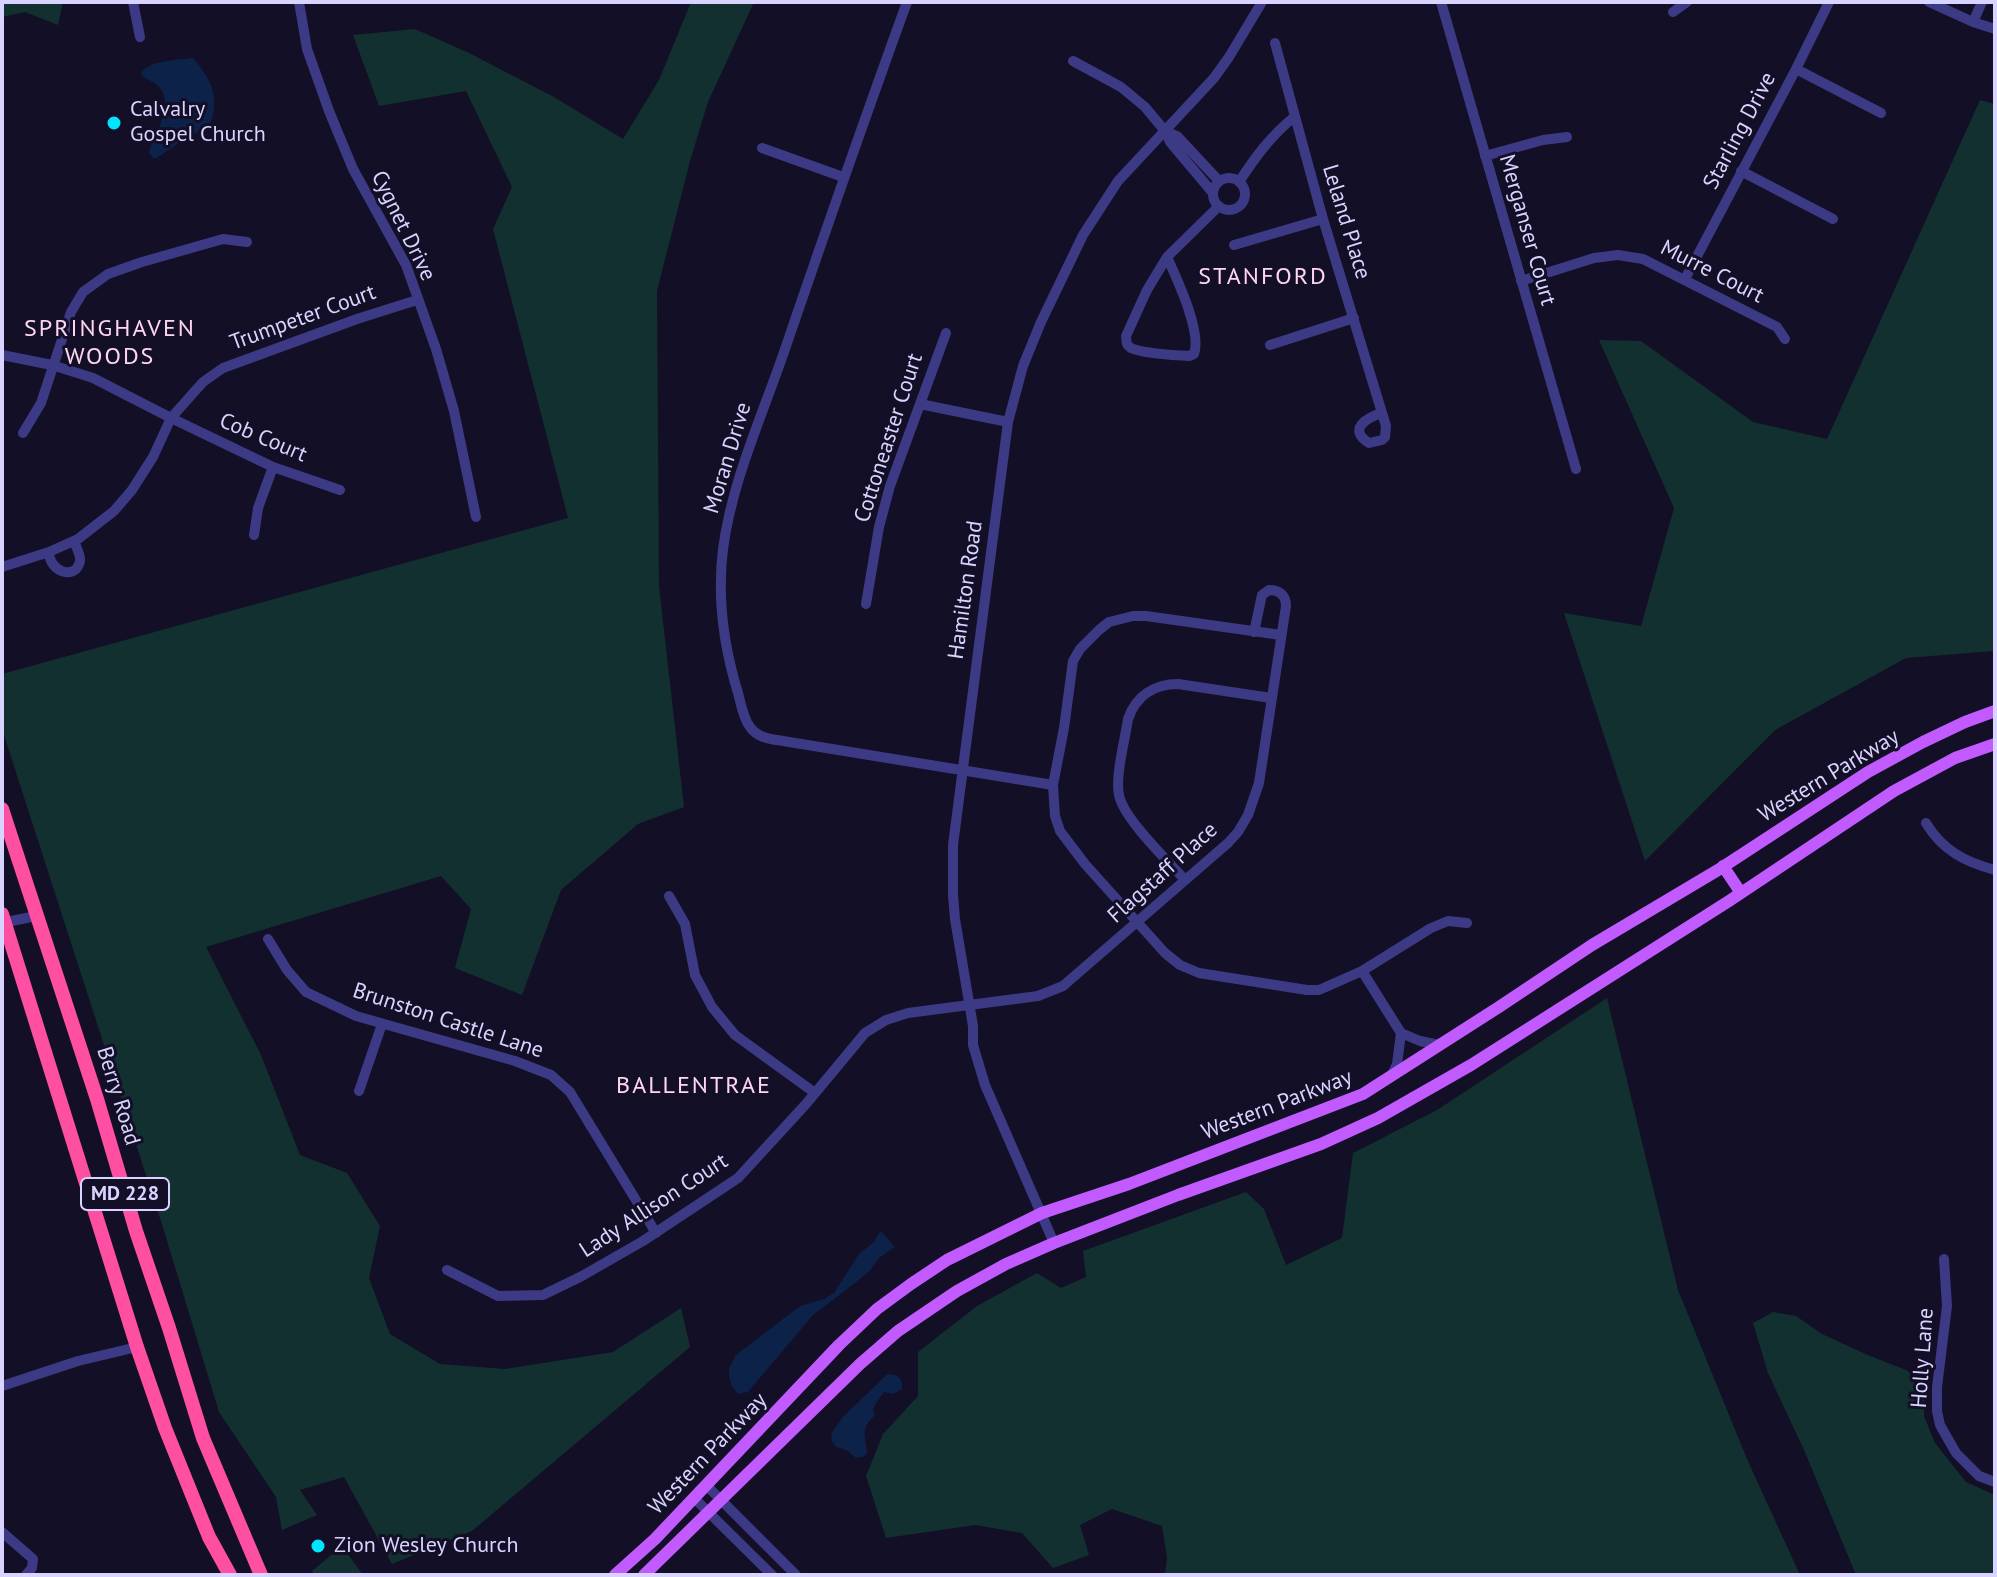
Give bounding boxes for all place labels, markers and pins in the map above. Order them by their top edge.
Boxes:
place label: Calvalry Gospel Church [130,97,266,148]
marker: Calvalry Gospel Church [105,114,123,132]
place label: Zion Wesley Church [334,1533,518,1559]
marker: Zion Wesley Church [309,1537,327,1555]

